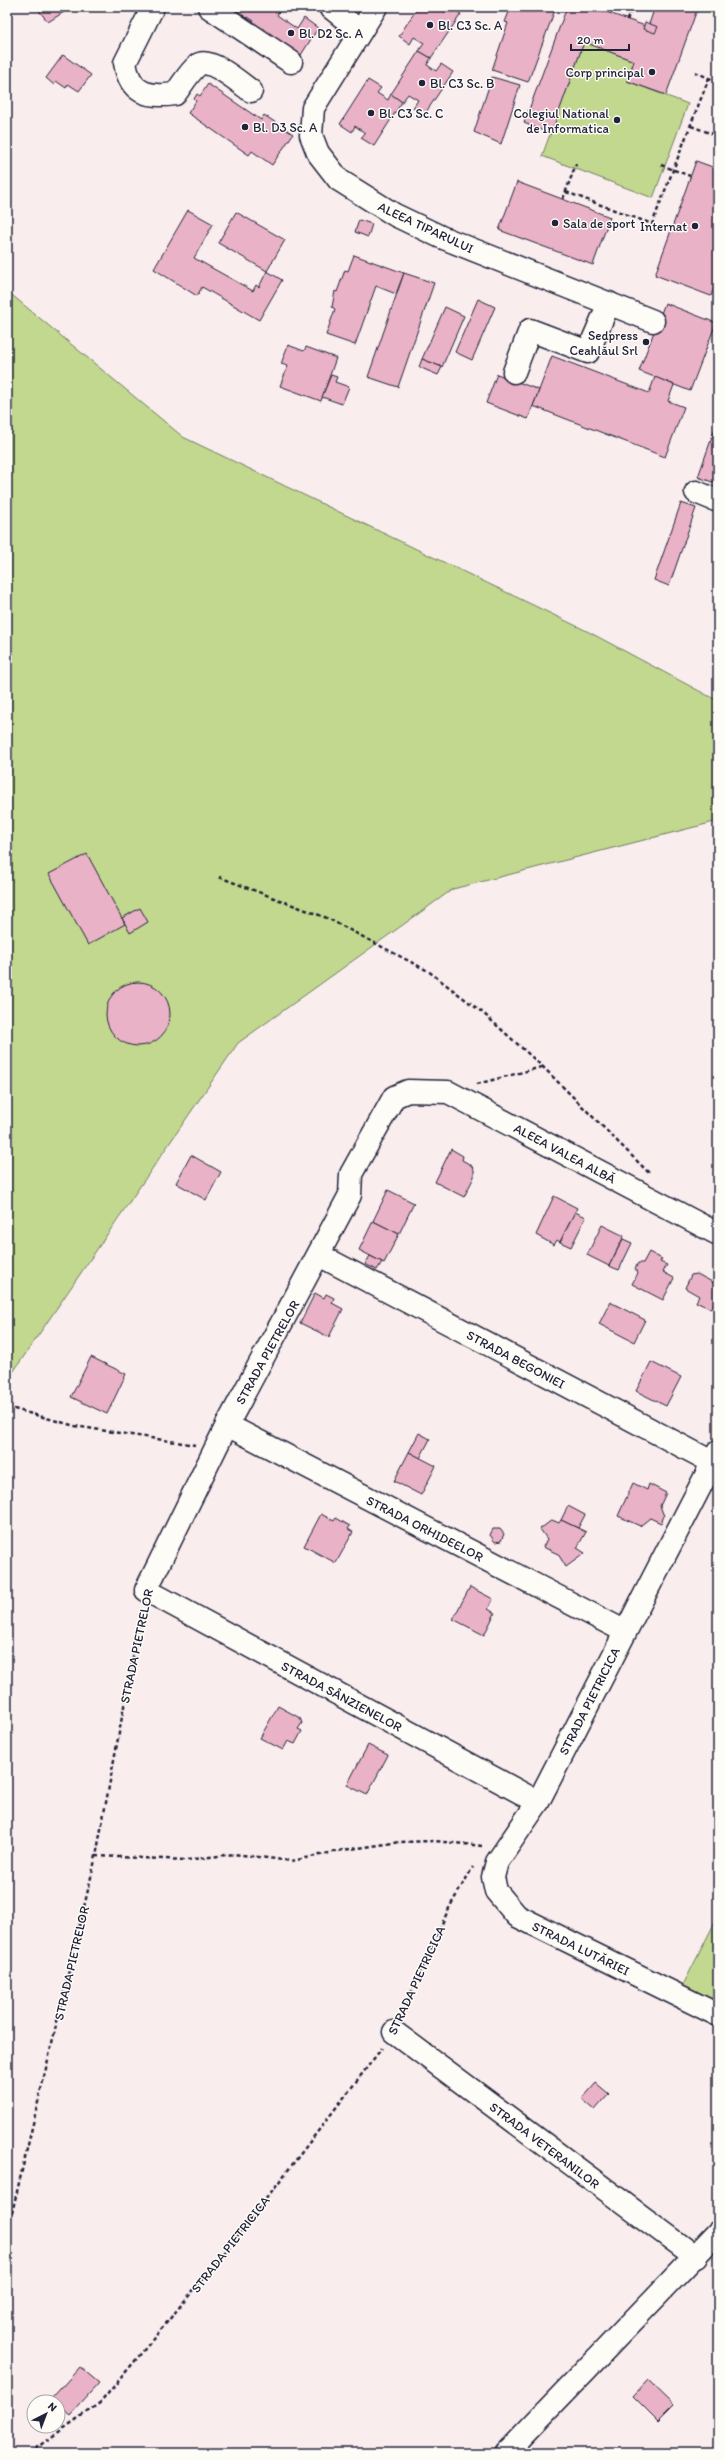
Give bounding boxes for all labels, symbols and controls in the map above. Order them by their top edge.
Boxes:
place label: Bl. C3 Sc. A [438,18,503,33]
marker: Bl. C3 Sc. A [425,20,435,30]
place label: Bl. D2 Sc. A [299,26,364,41]
scale bar [571,26,629,52]
marker: Bl. D2 Sc. A [286,28,296,38]
text: 20 m [577,33,604,47]
place label: Corp principal [565,65,644,80]
marker: Corp principal [647,67,657,77]
place label: Bl. C3 Sc. B [430,76,495,91]
marker: Bl. C3 Sc. B [417,78,427,88]
place label: Bl. C3 Sc. C [379,106,443,121]
place label: Colegiul National de Informatica [513,106,610,136]
marker: Bl. C3 Sc. C [366,108,376,118]
marker: Colegiul National de Informatica [612,115,622,125]
place label: Bl. D3 Sc. A [253,120,318,135]
marker: Bl. D3 Sc. A [240,122,250,132]
street label: ALEEA TIPARULUI [376,199,476,256]
place label: Sala de sport [563,216,636,231]
marker: Sala de sport [550,218,560,228]
place label: Internat [640,219,687,234]
marker: Internat [690,221,700,231]
place label: Sedpress Ceahlăul Srl [570,328,638,358]
marker: Sedpress Ceahlăul Srl [641,337,651,347]
street label: ALEEA VALEA ALBĂ [511,1120,619,1187]
street label: STRADA PIETRELOR [233,1298,302,1407]
street label: STRADA BEGONIEI [464,1327,567,1392]
street label: STRADA ORHIDEELOR [364,1492,486,1564]
street label: STRADA PIETRELOR [117,1588,156,1705]
street label: STRADA PIETRICICA [556,1644,623,1757]
street label: STRADA SÂNZIENELOR [279,1658,405,1735]
street label: STRADA PIETRELOR [51,1905,92,2022]
street label: STRADA LUTĂRIEI [530,1918,632,1979]
street label: STRADA PIETRICICA [385,1923,449,2037]
street label: STRADA VETERANILOR [487,2099,603,2192]
street label: STRADA PIETRICICA [188,2192,273,2296]
north arrow [26,2394,66,2434]
text: N [45,2400,59,2414]

